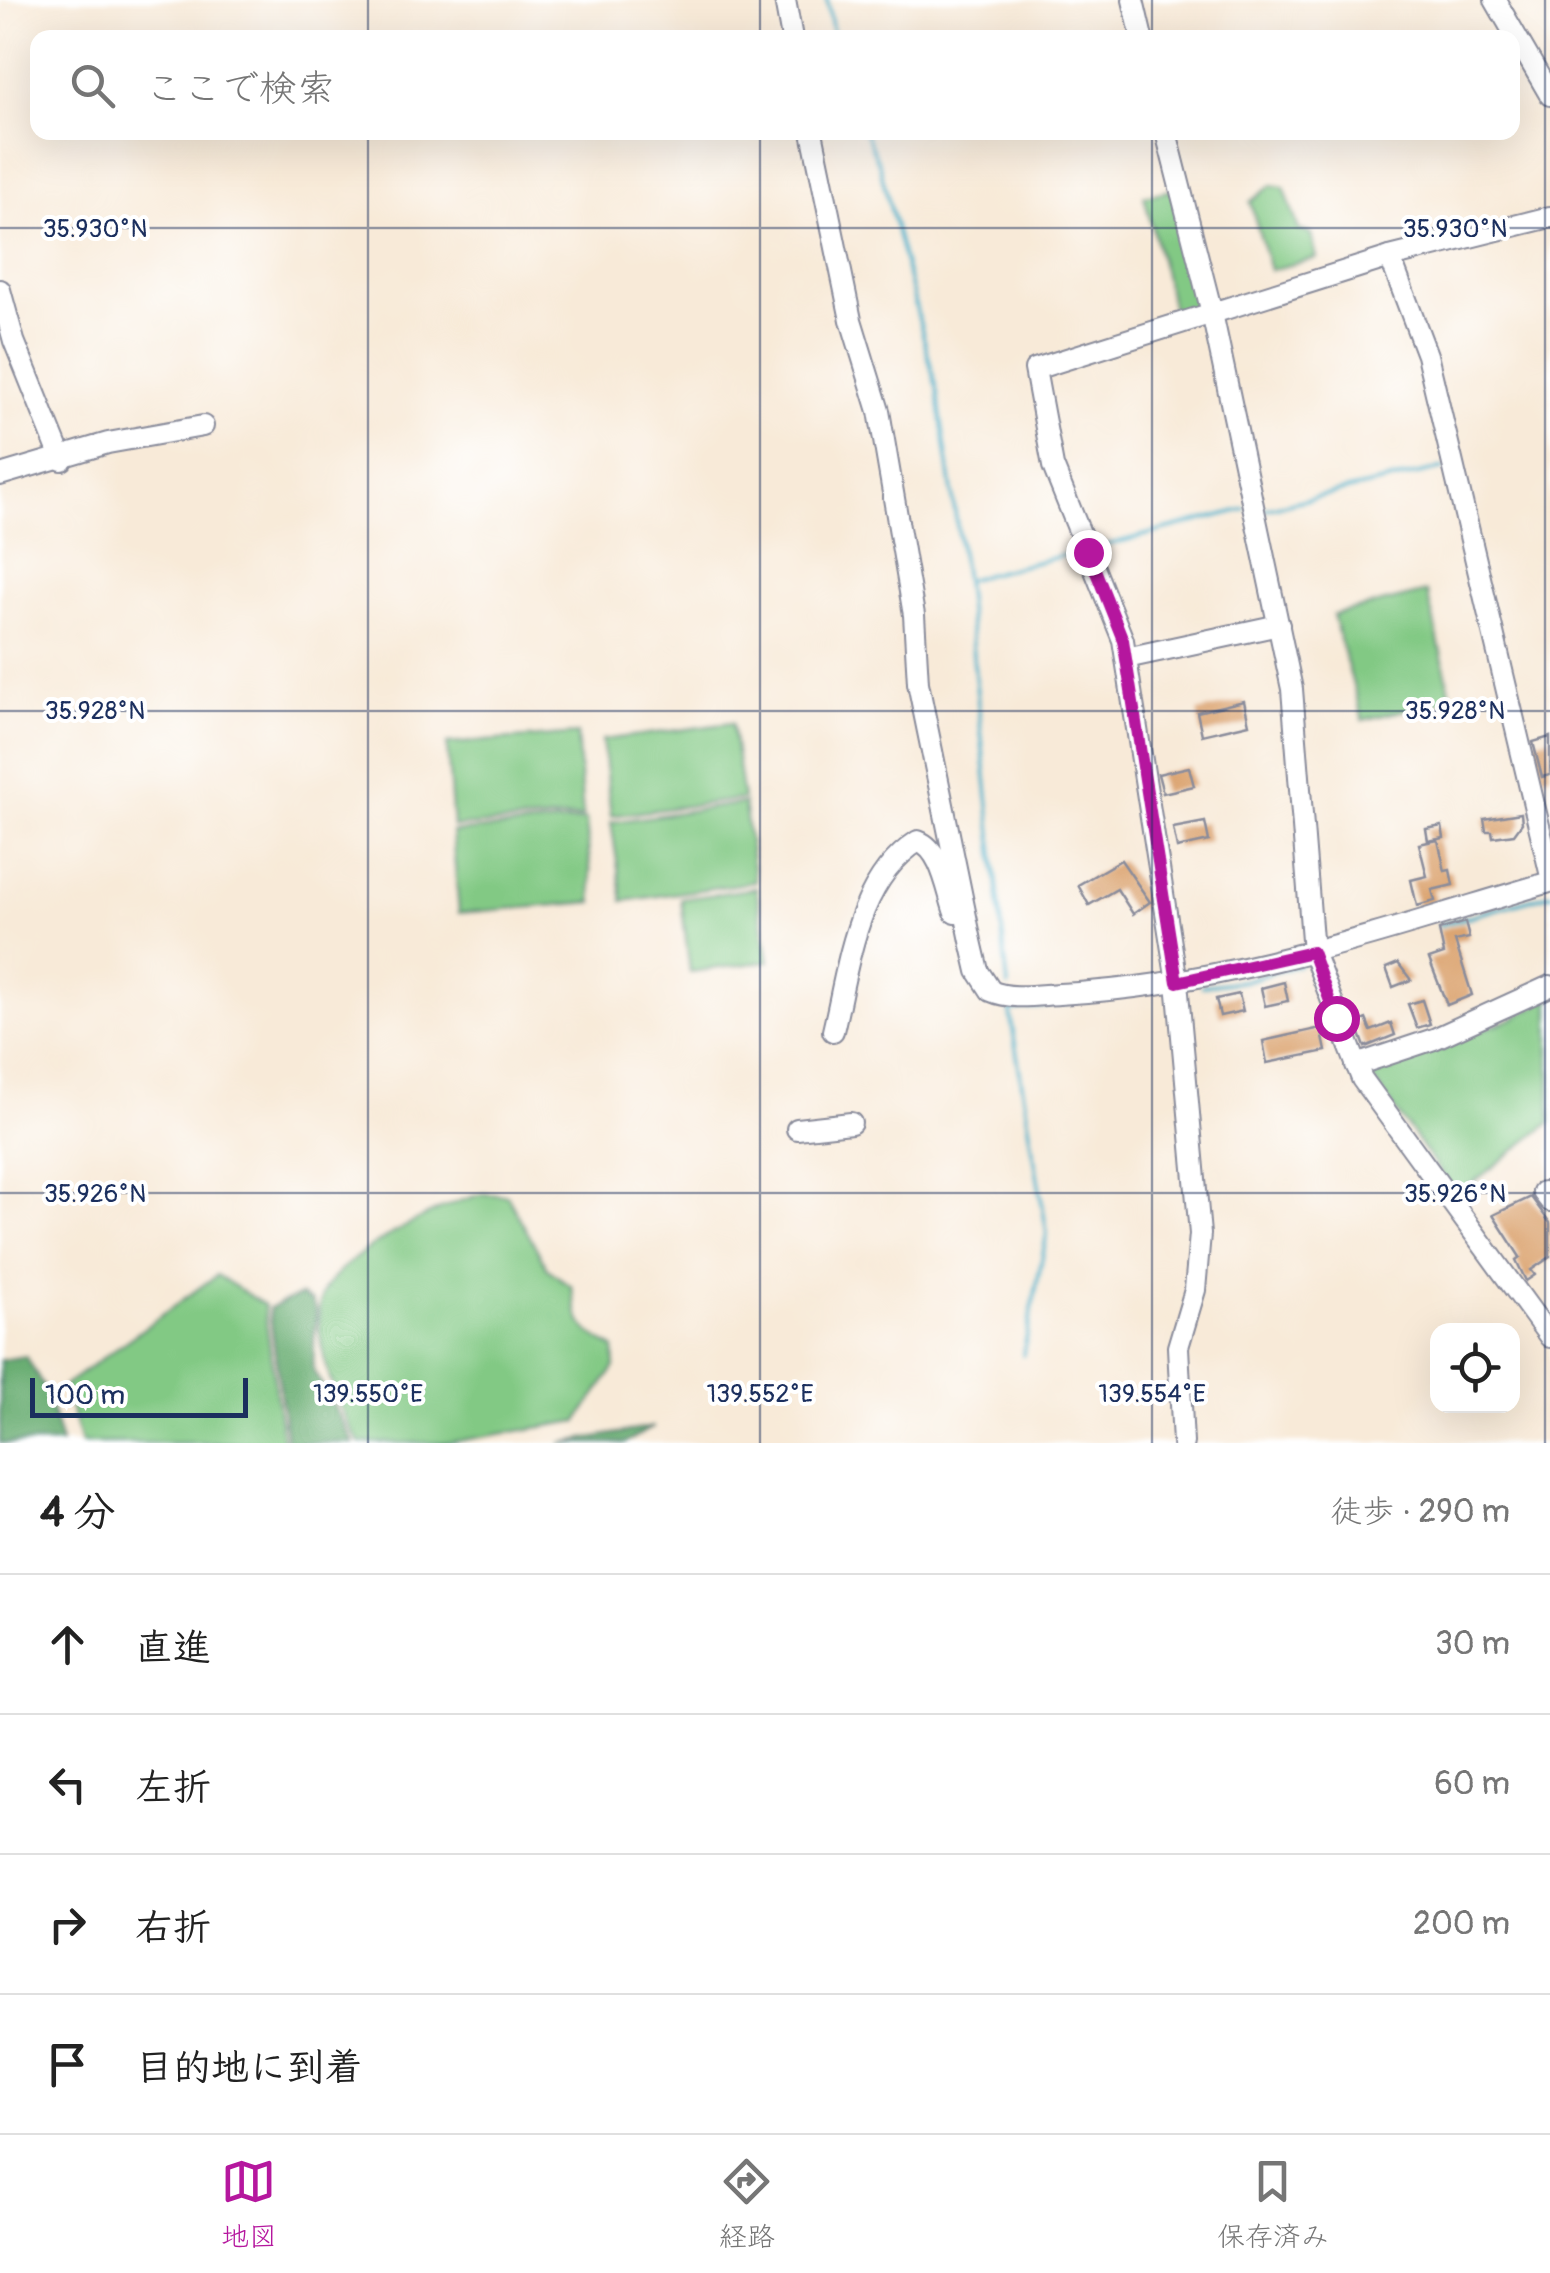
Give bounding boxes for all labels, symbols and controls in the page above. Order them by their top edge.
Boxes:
search box [30,30,1520,140]
icon: search [65,58,120,113]
text: ここで検索 [145,65,335,113]
text: 35.930°N [43,214,147,245]
text: 35.930°N [1403,214,1507,245]
route end [1066,530,1112,576]
text: 35.928°N [45,696,145,727]
text: 35.928°N [1405,696,1505,727]
route start [1314,996,1360,1042]
text: 35.926°N [44,1179,146,1210]
text: 35.926°N [1404,1179,1506,1210]
map controls [1430,1323,1520,1413]
button: locate [1430,1323,1520,1413]
scale bar [30,1373,248,1418]
text: 100 m [45,1378,125,1413]
text: 139.550°E [313,1379,423,1410]
text: 139.552°E [706,1379,814,1410]
text: 139.554°E [1098,1379,1206,1410]
text: 4 分 [40,1487,115,1539]
text: 徒歩 · 290 m [1330,1492,1510,1532]
icon: ahead [40,1617,95,1672]
text: 直進 [135,1624,211,1672]
text: 30 m [1435,1624,1510,1664]
icon: left [40,1757,95,1812]
text: 左折 [135,1764,211,1812]
text: 60 m [1434,1764,1510,1804]
icon: right [40,1897,95,1952]
text: 右折 [135,1904,211,1952]
text: 200 m [1413,1904,1510,1944]
icon: arrive [40,2037,95,2092]
text: 目的地に到着 [135,2044,363,2092]
tab: 地図 [221,2154,277,2255]
tab: 経路 [719,2154,775,2255]
tab: 保存済み [1217,2154,1329,2255]

